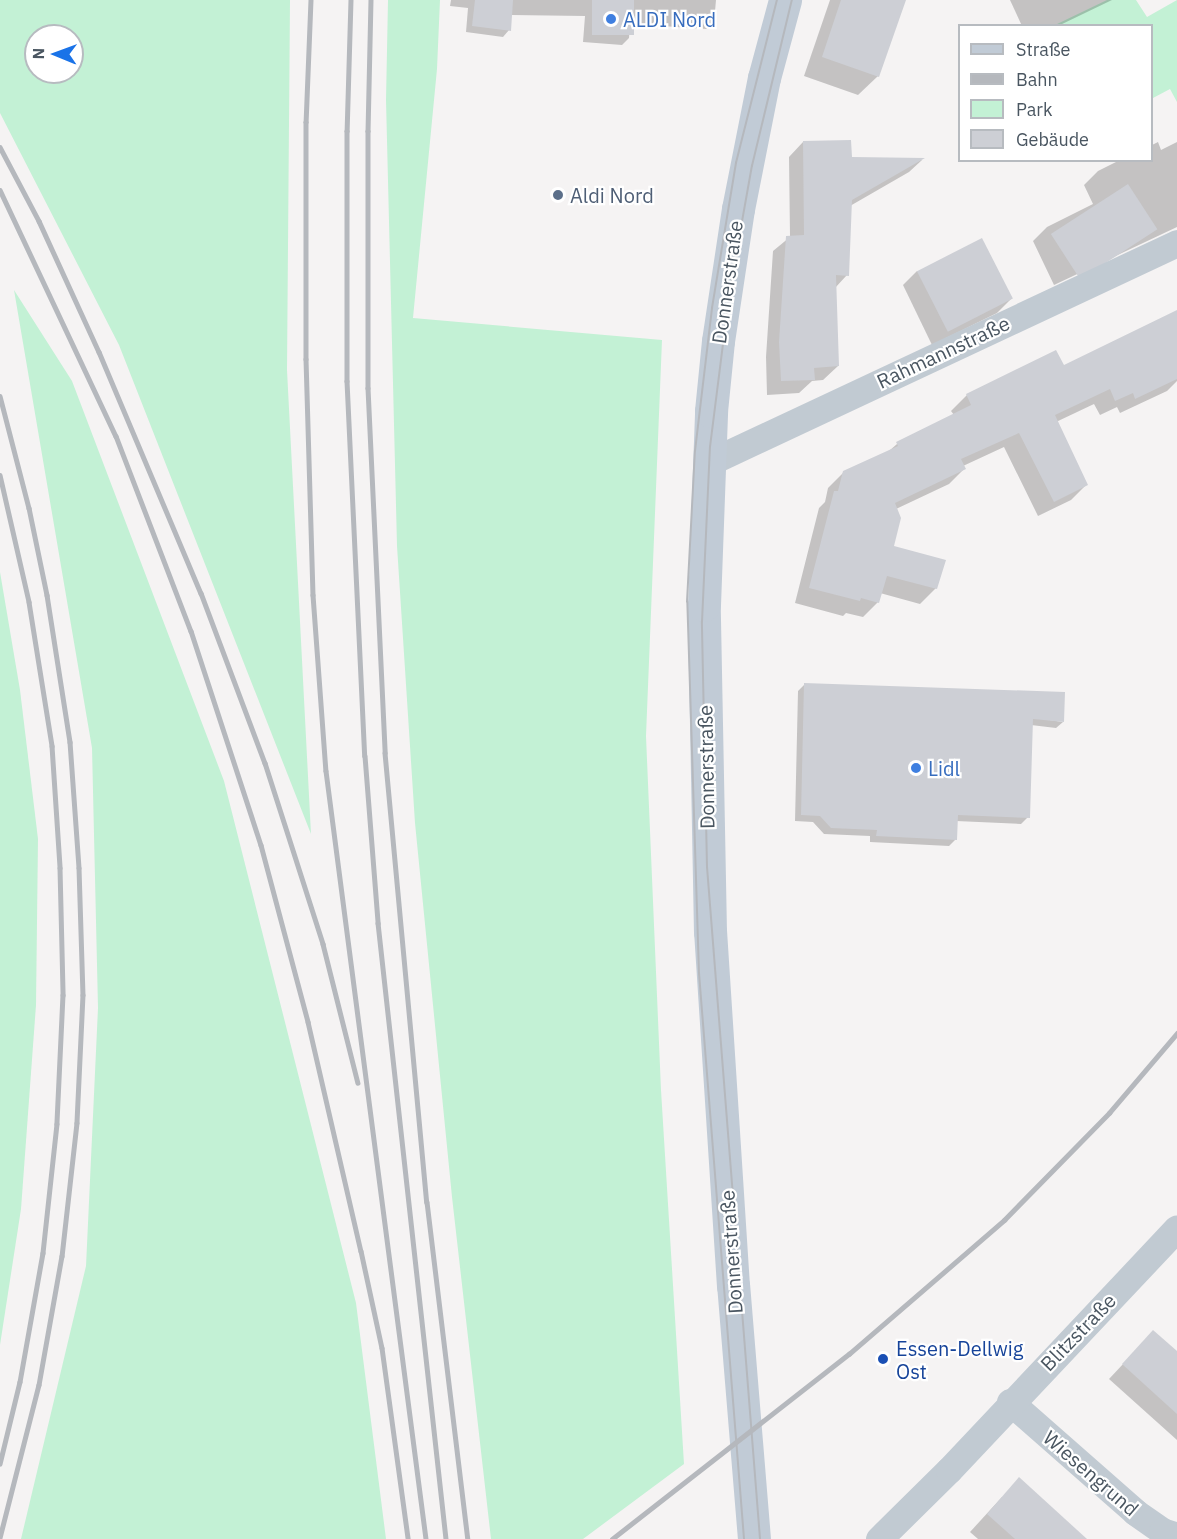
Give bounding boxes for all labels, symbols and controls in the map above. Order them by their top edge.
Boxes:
place label: ALDI Nord [623,7,716,31]
marker: ALDI Nord [604,12,618,26]
north arrow [24,24,84,84]
legend [958,24,1153,162]
text: Straße [1016,38,1070,61]
text: N [28,48,48,60]
text: Bahn [1016,68,1058,91]
text: Park [1016,98,1052,121]
text: Gebäude [1016,128,1089,151]
place label: Aldi Nord [570,183,654,207]
marker: Aldi Nord [551,188,565,202]
street label: Donnerstraße [706,219,748,345]
street label: Rahmannstraße [873,311,1013,393]
street label: Donnerstraße [693,705,719,829]
place label: Lidl [928,756,960,780]
marker: Lidl [909,761,923,775]
street label: Donnerstraße [715,1189,747,1315]
street label: Blitzstraße [1035,1288,1121,1376]
place label: Essen-Dellwig Ost [896,1336,1023,1383]
marker: Essen-Dellwig Ost [874,1350,892,1368]
street label: Wiesengrund [1039,1425,1143,1521]

